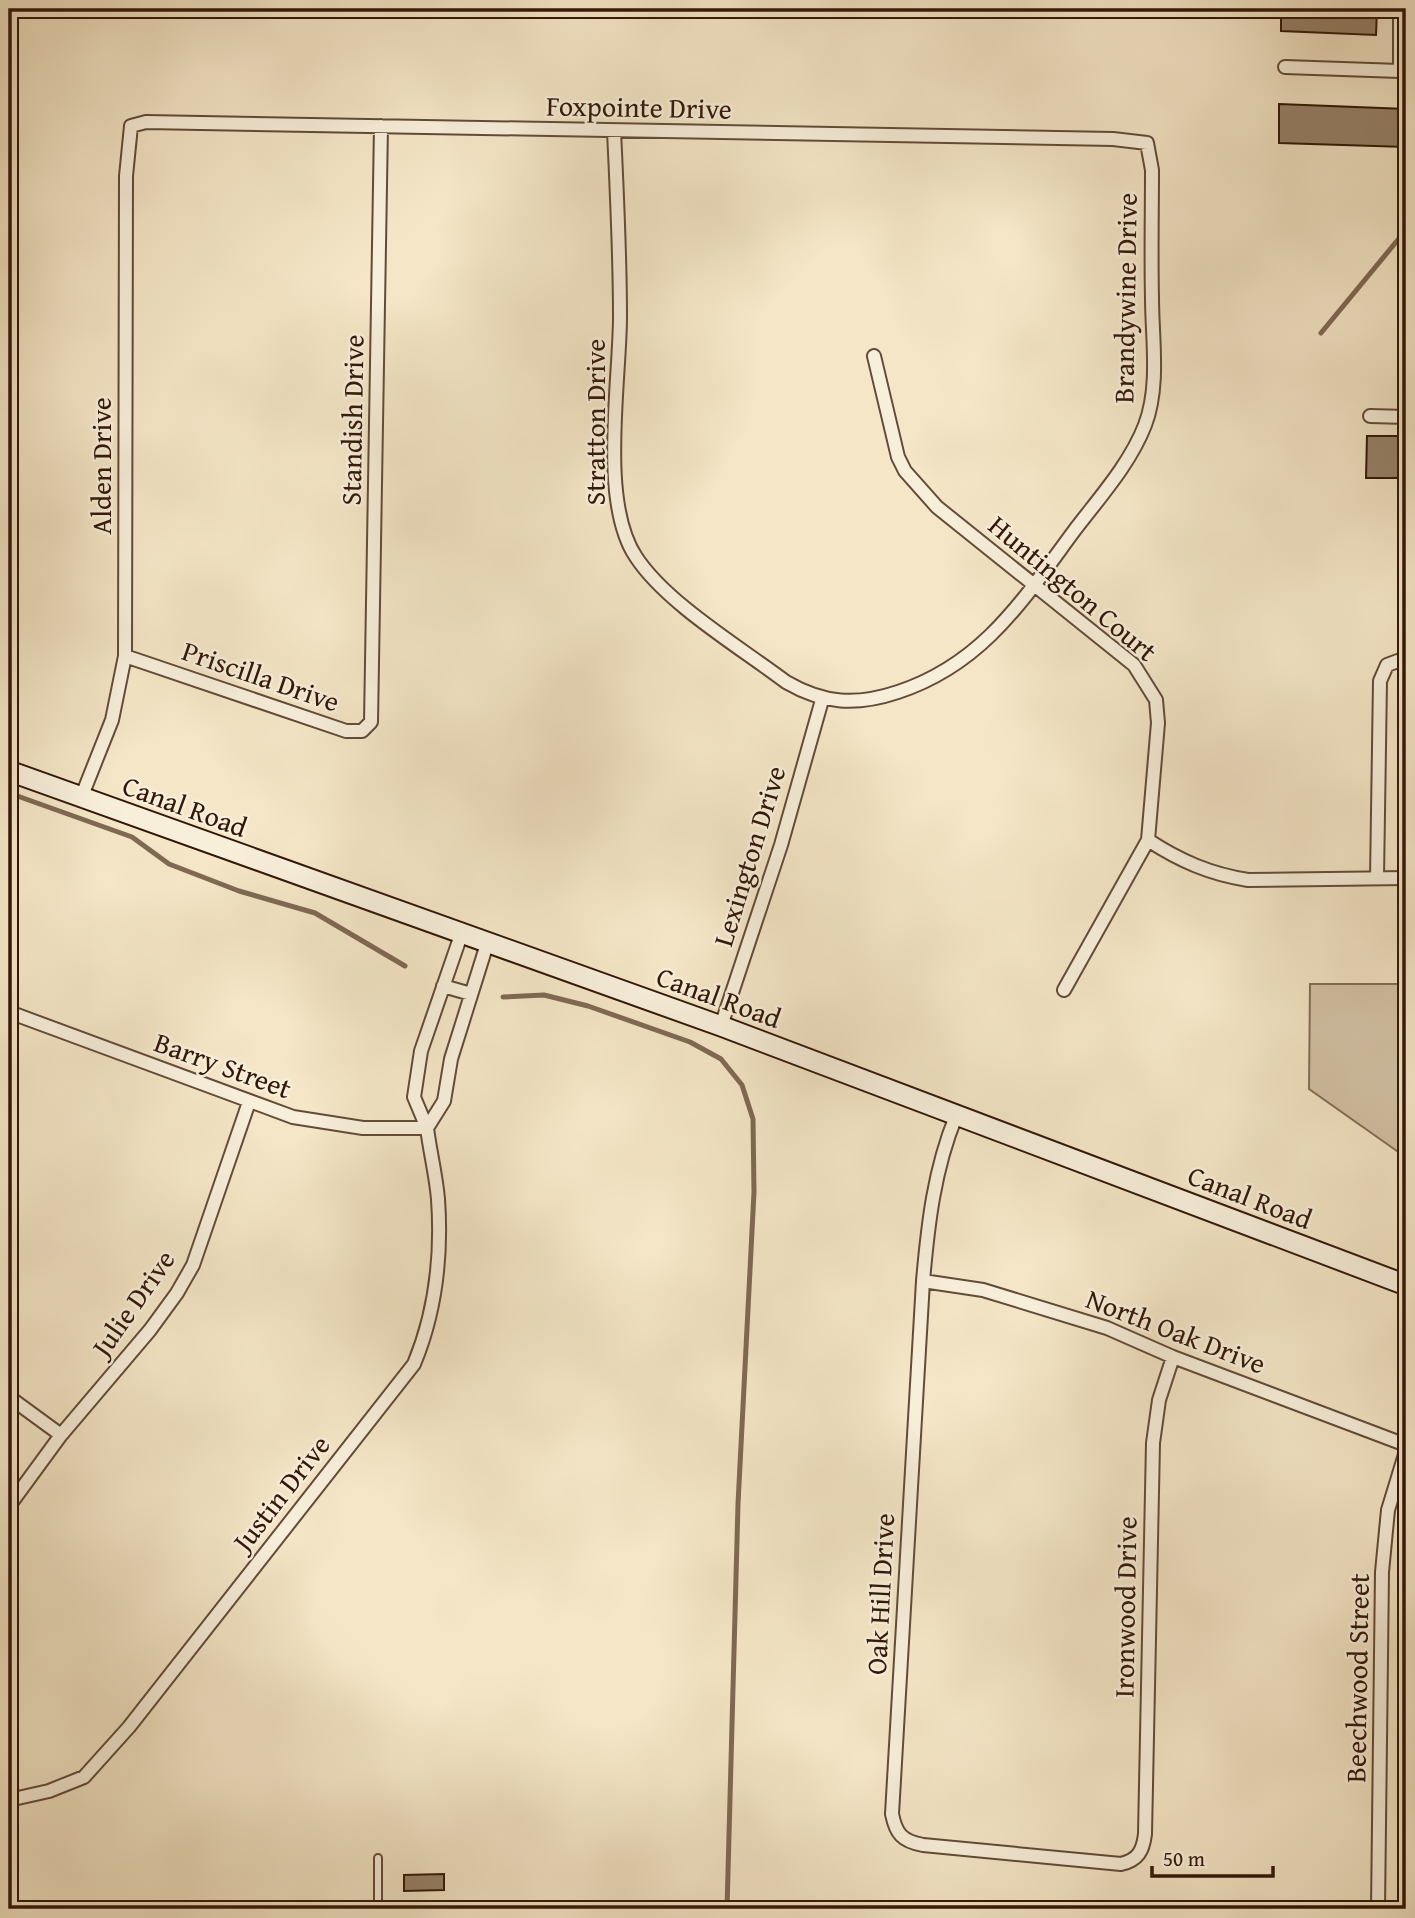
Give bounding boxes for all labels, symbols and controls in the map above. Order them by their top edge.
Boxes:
street label: Foxpointe Drive [546,84,732,129]
street label: Brandywine Drive [1102,192,1147,404]
street label: Standish Drive [330,334,373,506]
street label: Stratton Drive [574,339,615,505]
street label: Alden Drive [80,397,121,535]
street label: Huntington Court [980,505,1167,671]
street label: Priscilla Drive [177,629,345,722]
street label: Lexington Drive [702,760,795,951]
street label: Canal Road [117,764,253,847]
street label: Canal Road [651,955,787,1038]
street label: Barry Street [149,1021,298,1108]
street label: Canal Road [1182,1154,1318,1239]
street label: Julie Drive [79,1241,184,1367]
street label: North Oak Drive [1080,1277,1272,1384]
street label: Justin Drive [220,1426,339,1562]
street label: Oak Hill Drive [855,1512,904,1676]
street label: Ironwood Drive [1102,1516,1147,1698]
street label: Beechwood Street [1334,1573,1379,1783]
scale bar [1152,1834,1273,1878]
text: 50 m [1163,1843,1205,1874]

